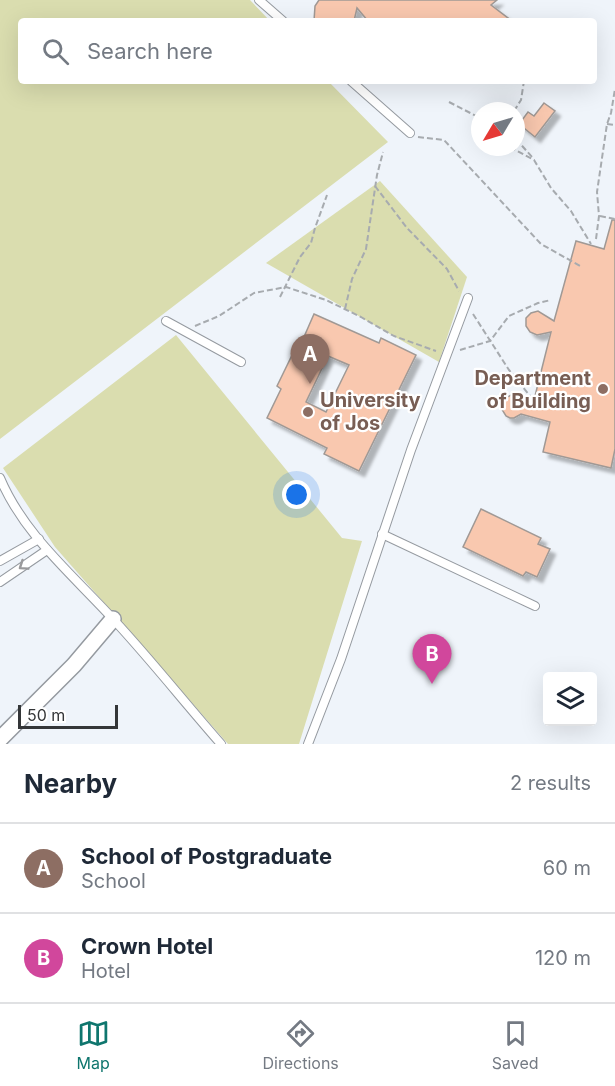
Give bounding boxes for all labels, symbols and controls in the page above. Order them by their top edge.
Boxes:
search box [18,18,597,84]
icon: search [39,35,72,68]
text: Search here [87,38,213,64]
north arrow [471,102,525,156]
pin: A [290,334,330,384]
place label: Department of Building [474,366,591,413]
marker: Department of Building [596,382,610,396]
place label: University of Jos [320,388,421,435]
marker: University of Jos [301,405,315,419]
your location [282,480,311,509]
one-way arrow [19,559,30,570]
pin: B [412,634,452,684]
map controls [543,672,597,726]
button: layers [543,672,597,726]
scale bar [18,702,118,730]
text: 50 m [27,705,65,725]
text: Nearby [24,768,117,799]
text: 2 results [510,771,591,795]
text: School of Postgraduate [81,843,332,869]
text: A [36,856,51,880]
text: 60 m [543,856,591,880]
text: School [81,869,146,893]
text: Crown Hotel [81,933,213,959]
text: B [37,946,50,970]
text: 120 m [535,946,591,970]
text: Hotel [81,959,131,983]
tab: Map [76,1017,110,1073]
tab: Directions [263,1017,339,1073]
tab: Saved [492,1017,539,1073]

